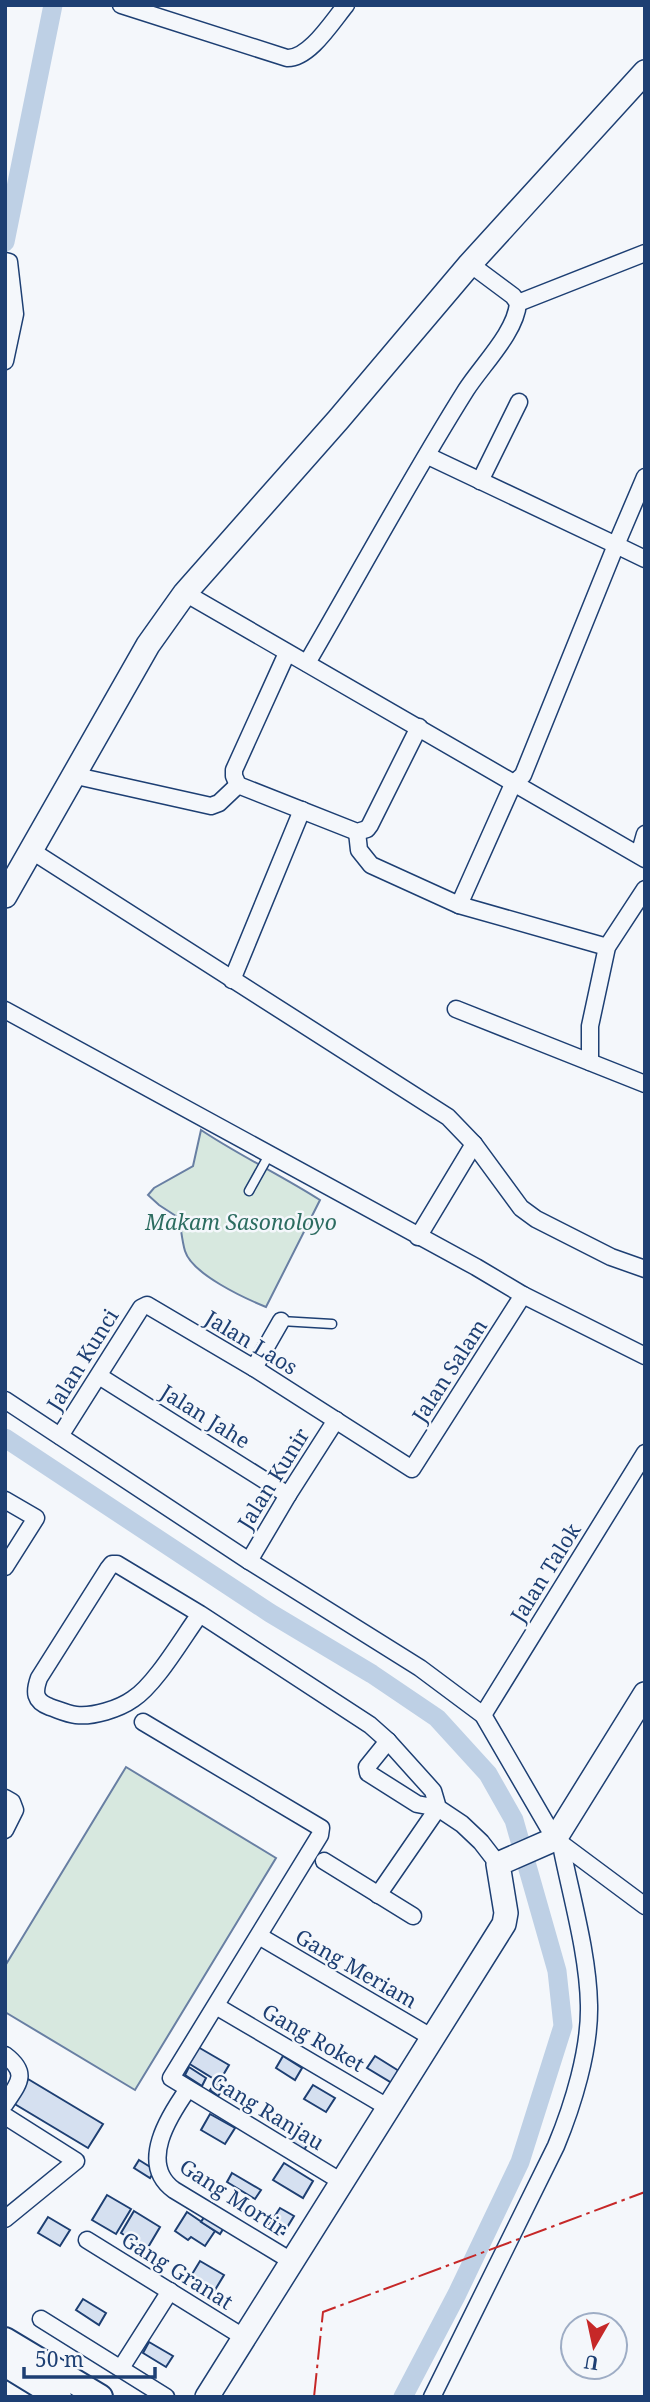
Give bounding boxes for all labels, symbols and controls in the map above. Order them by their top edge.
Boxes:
park label: Makam Sasonoloyo [144,1208,337,1236]
street label: Jalan Kunci [39,1303,125,1416]
street label: Jalan Laos [199,1303,303,1381]
street label: Jalan Salam [405,1313,493,1428]
street label: Jalan Jahe [155,1377,256,1455]
street label: Jalan Kunir [230,1422,315,1535]
street label: Jalan Talok [503,1517,587,1628]
street label: Gang Meriam [290,1922,423,2014]
street label: Gang Roket [257,1997,370,2078]
street label: Gang Ranjau [206,2066,329,2156]
street label: Gang Mortir [174,2152,293,2242]
street label: Gang Granat [117,2225,238,2315]
north arrow [559,2311,629,2381]
scale bar [24,2336,156,2380]
text: 50 m [35,2345,84,2373]
text: U [582,2349,600,2377]

